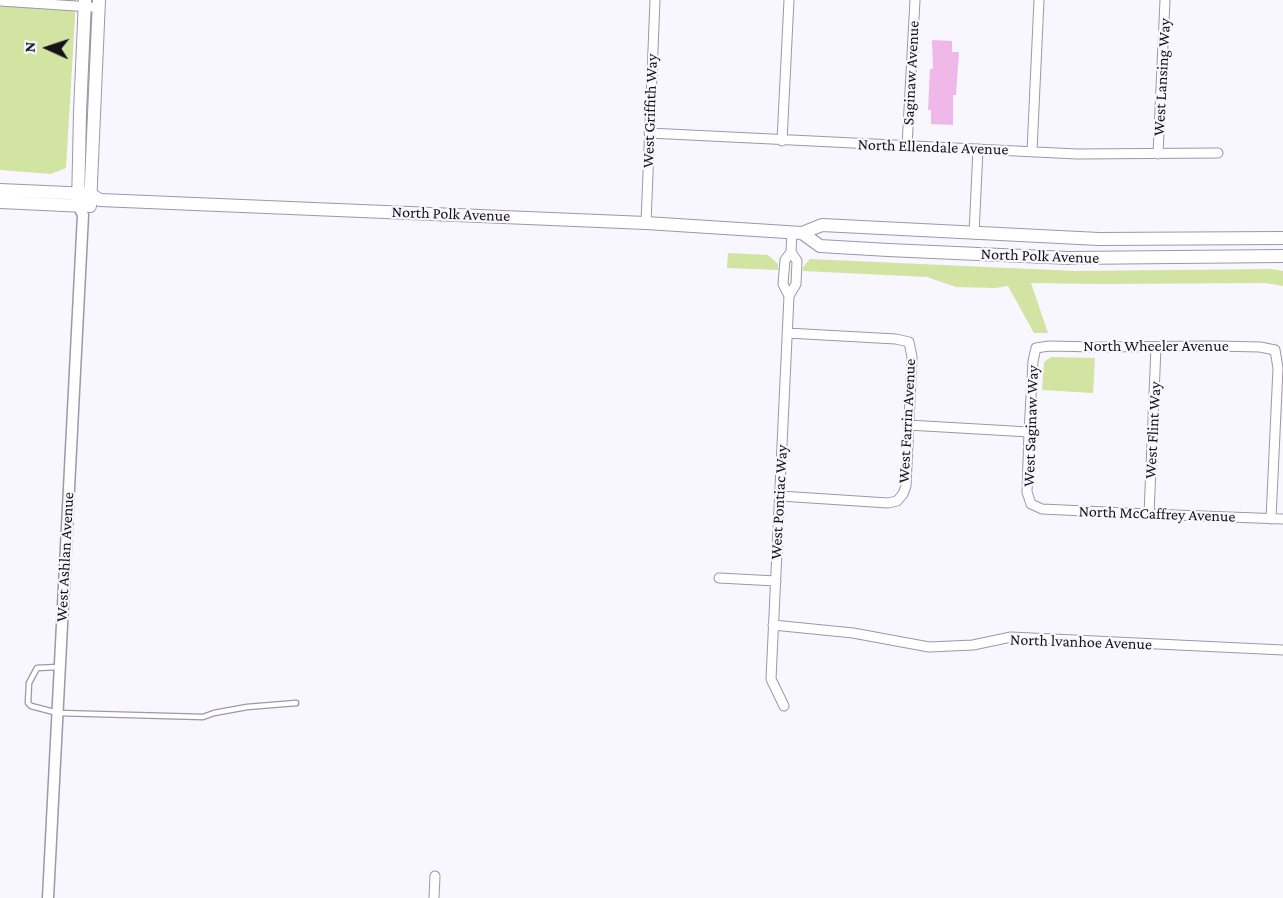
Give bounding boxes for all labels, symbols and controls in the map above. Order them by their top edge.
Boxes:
north arrow [18,18,78,78]
street label: West Lansing Way [1149,18,1175,136]
street label: Saginaw Avenue [899,20,923,126]
text: N [21,41,38,53]
street label: West Griffith Way [638,53,662,169]
street label: North Ellendale Avenue [857,135,1009,159]
street label: North Polk Avenue [391,202,511,226]
street label: North Polk Avenue [980,244,1100,268]
street label: North Wheeler Avenue [1083,336,1229,356]
street label: West Farrin Avenue [894,358,920,484]
street label: West Saginaw Way [1019,365,1043,487]
street label: West Flint Way [1141,381,1165,479]
street label: West Pontiac Way [766,444,792,560]
street label: West Ashlan Avenue [52,492,78,622]
street label: North McCaffrey Avenue [1078,502,1236,526]
street label: North lvanhoe Avenue [1010,630,1152,654]

